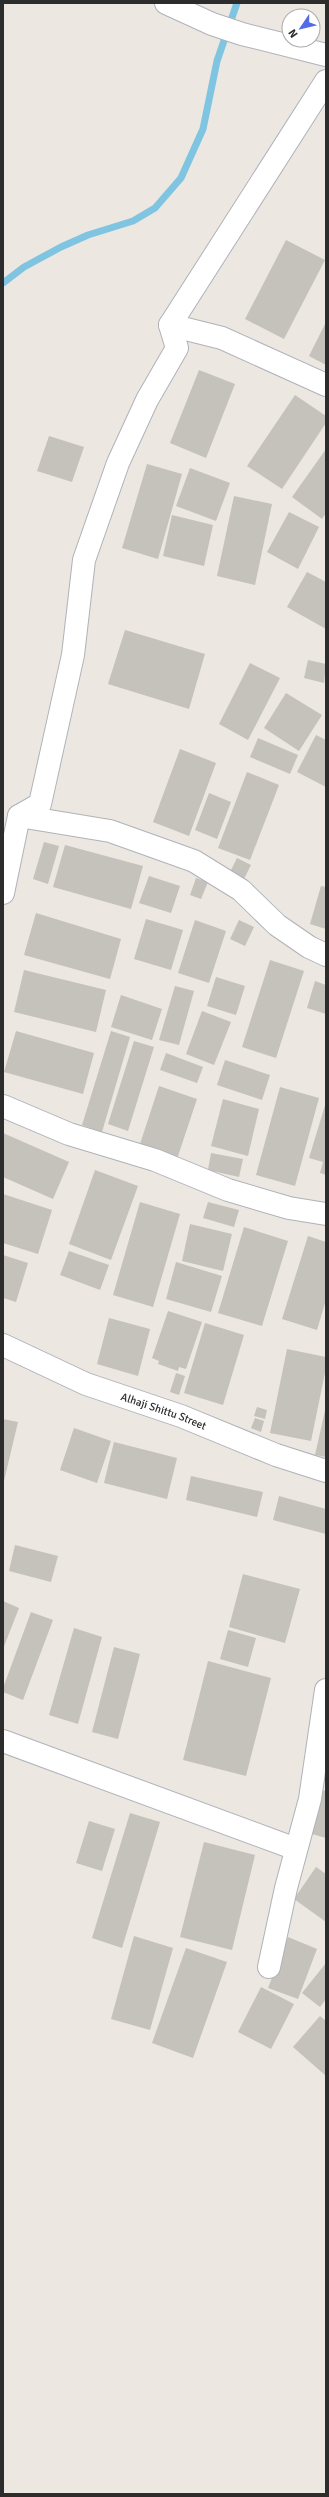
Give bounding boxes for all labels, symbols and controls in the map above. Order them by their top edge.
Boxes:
north arrow [281,8,321,48]
text: N [286,27,301,40]
street label: Alhaji Shittu Street [119,1390,208,1433]

